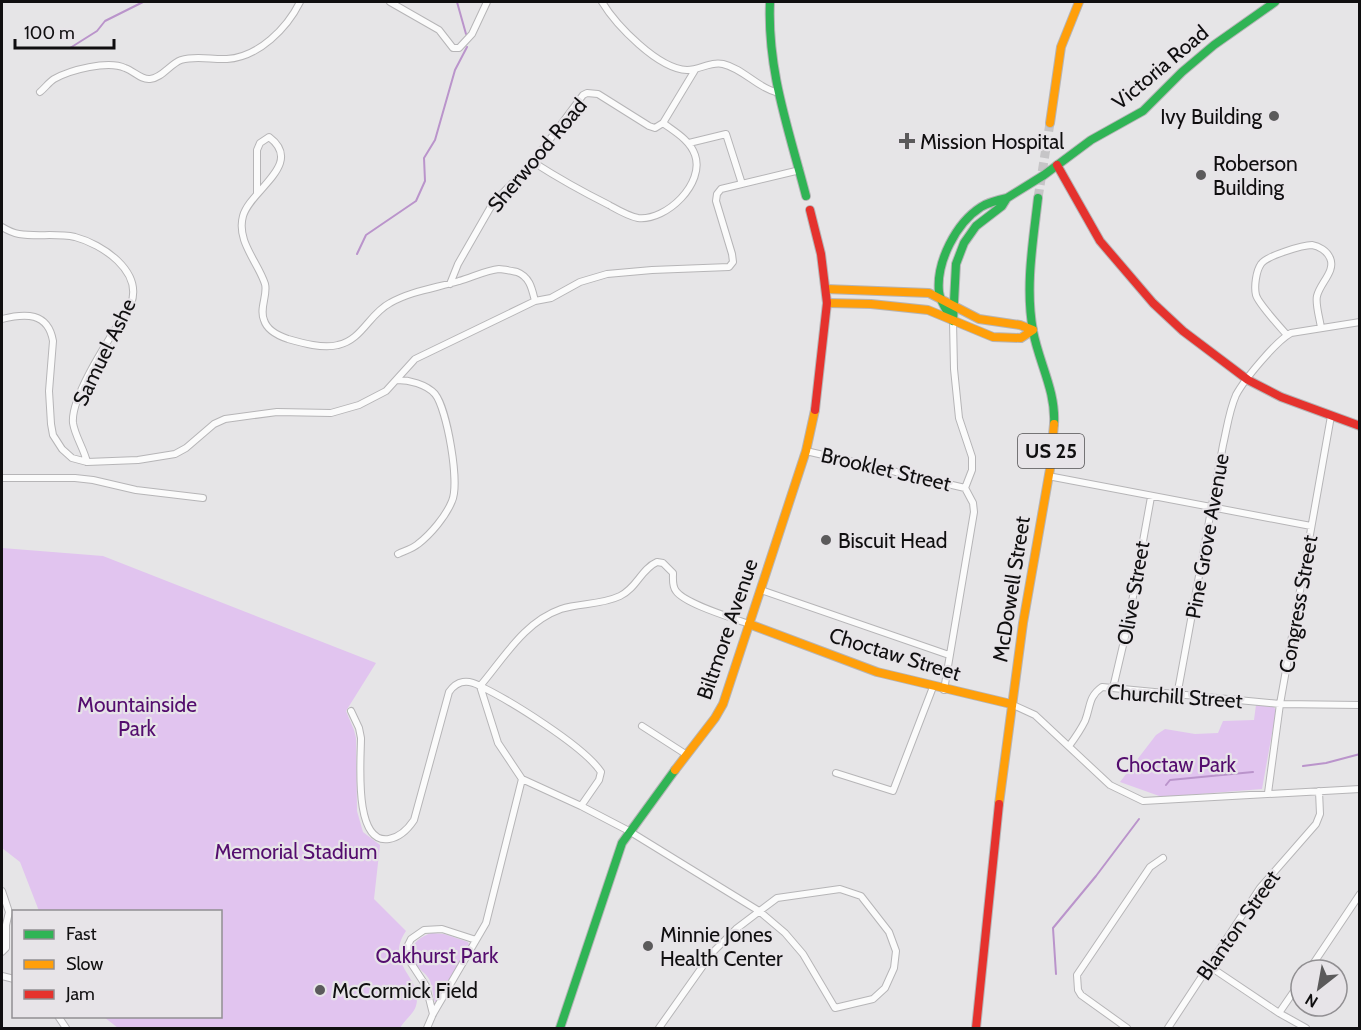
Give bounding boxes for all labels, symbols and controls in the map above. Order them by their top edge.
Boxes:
scale bar [15,12,114,50]
street label: Victoria Road [1107,20,1213,114]
text: 100 m [24,22,75,44]
street label: Sherwood Road [482,93,592,217]
place label: Ivy Building [1160,104,1263,129]
marker: Ivy Building [1267,109,1281,123]
place label: Mission Hospital [920,129,1064,154]
marker: Mission Hospital [898,132,916,150]
place label: Roberson Building [1213,151,1298,200]
marker: Roberson Building [1194,168,1208,182]
street label: Samuel Ashe [67,294,141,410]
road number: US 25 [1018,434,1084,468]
street label: Brooklet Street [819,442,953,496]
street label: Pine Grove Avenue [1180,451,1234,621]
street label: McDowell Street [987,514,1035,664]
place label: Biscuit Head [838,528,947,553]
marker: Biscuit Head [819,533,833,547]
street label: Congress Street [1274,533,1322,675]
street label: Olive Street [1112,539,1154,647]
street label: Biltmore Avenue [691,555,763,703]
street label: Choctaw Street [826,622,964,686]
street label: Churchill Street [1106,679,1244,713]
park label: Mountainside Park [77,692,197,741]
park label: Choctaw Park [1116,752,1237,777]
park label: Memorial Stadium [214,839,378,864]
street label: Blanton Street [1191,865,1285,985]
legend [12,910,222,1018]
place label: Minnie Jones Health Center [660,922,783,971]
text: Fast [66,923,97,945]
marker: Minnie Jones Health Center [641,939,655,953]
park label: Oakhurst Park [376,943,499,968]
text: Slow [66,953,103,975]
north arrow [1289,958,1349,1018]
place label: McCormick Field [332,978,478,1003]
text: Jam [65,983,95,1005]
marker: McCormick Field [313,983,327,997]
text: N [1302,989,1321,1011]

